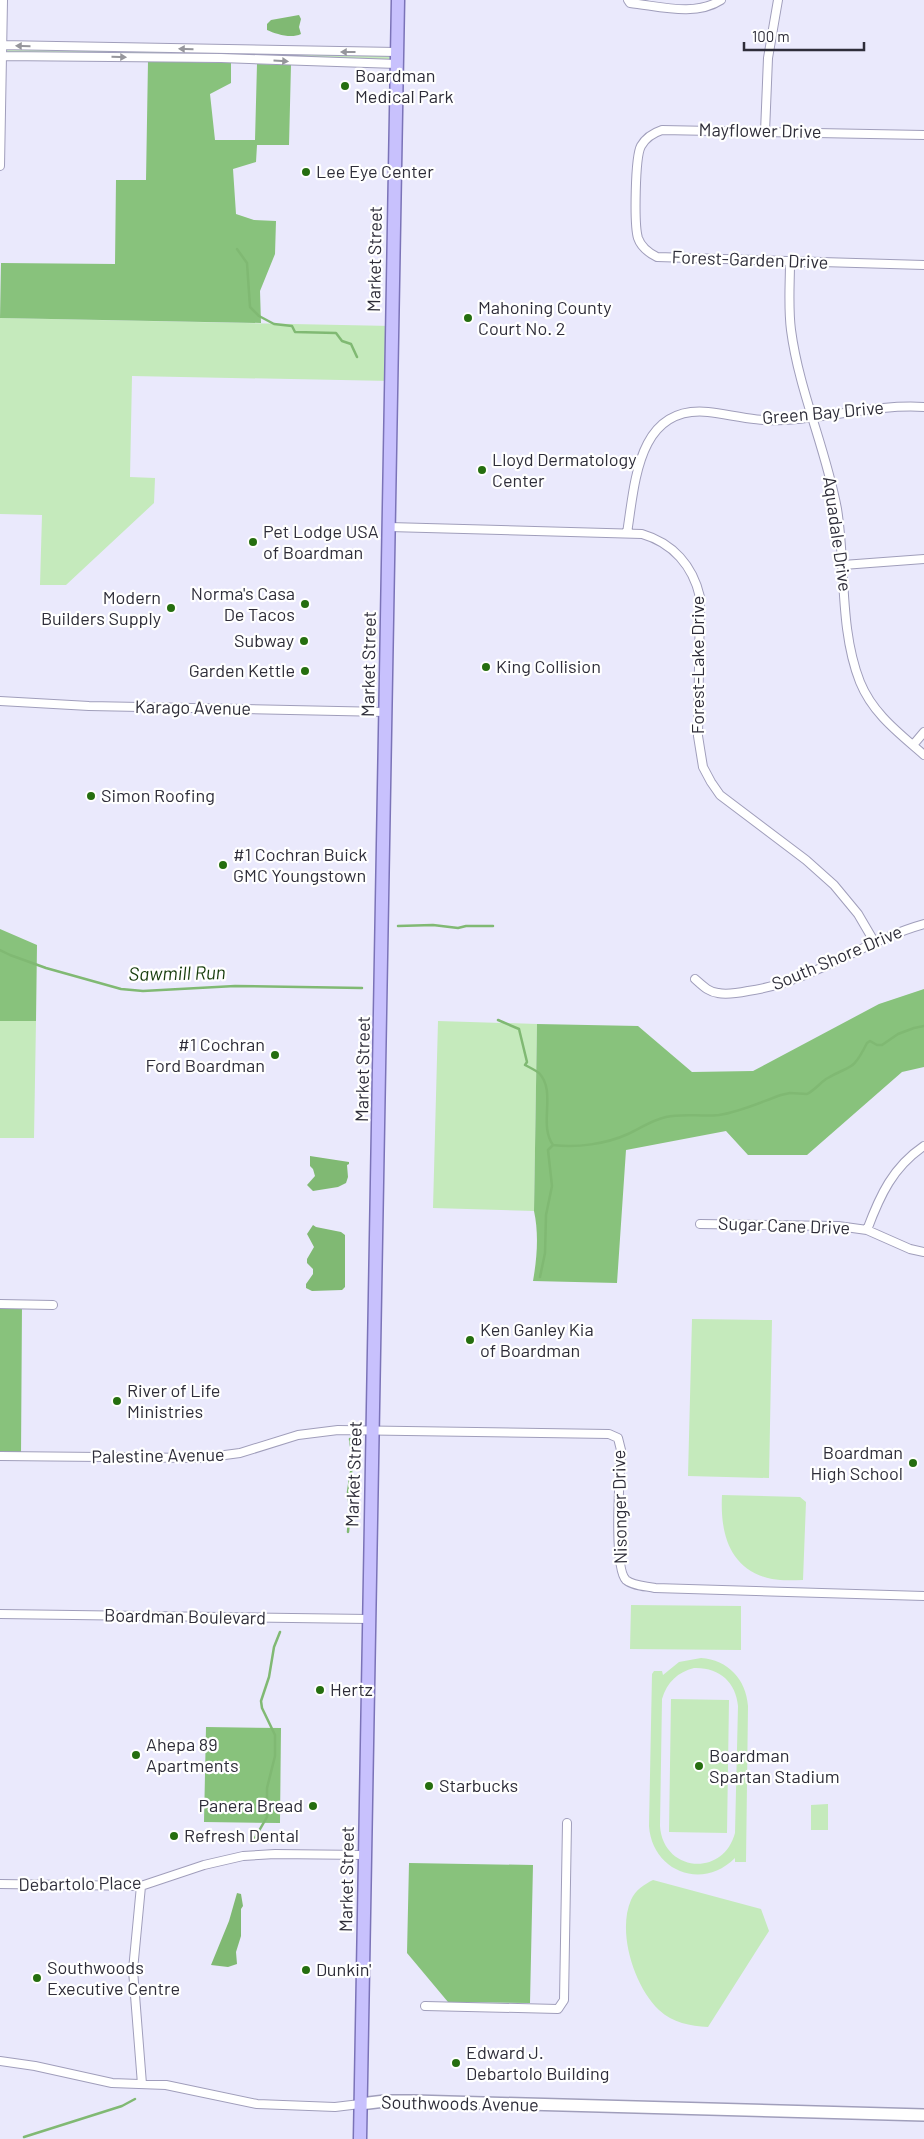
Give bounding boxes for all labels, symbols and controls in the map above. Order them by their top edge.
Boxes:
scale bar [744,20,864,52]
text: 100 m [752,27,790,45]
one-way arrow [15,41,31,49]
one-way arrow [178,44,194,52]
one-way arrow [340,47,356,55]
one-way arrow [111,53,127,61]
one-way arrow [273,58,289,66]
place label: Boardman Medical Park [355,64,454,107]
marker: Boardman Medical Park [339,80,351,92]
street label: Mayflower Drive [698,118,822,142]
place label: Lee Eye Center [316,160,434,182]
marker: Lee Eye Center [300,166,312,178]
street label: Market Street [362,206,386,312]
street label: Forest-Garden Drive [671,245,829,273]
place label: Mahoning County Court No. 2 [478,296,612,339]
marker: Mahoning County Court No. 2 [462,312,474,324]
street label: Green Bay Drive [761,396,885,428]
place label: Lloyd Dermatology Center [492,448,637,491]
marker: Lloyd Dermatology Center [476,464,488,476]
street label: Aquadale Drive [819,475,857,593]
place label: Pet Lodge USA of Boardman [263,520,379,563]
marker: Pet Lodge USA of Boardman [247,536,259,548]
place label: Norma's Casa De Tacos [191,582,295,625]
place label: Modern Builders Supply [41,586,161,629]
street label: Forest-Lake Drive [686,596,708,734]
marker: Norma's Casa De Tacos [299,598,311,610]
marker: Modern Builders Supply [165,602,177,614]
street label: Market Street [356,611,380,717]
place label: Subway [234,629,294,651]
marker: Subway [298,635,310,647]
place label: King Collision [496,655,601,677]
place label: Garden Kettle [189,659,295,681]
marker: King Collision [480,661,492,673]
marker: Garden Kettle [299,665,311,677]
street label: Karago Avenue [135,695,251,719]
place label: Simon Roofing [101,784,215,806]
marker: Simon Roofing [85,790,97,802]
place label: #1 Cochran Buick GMC Youngstown [233,843,367,886]
marker: #1 Cochran Buick GMC Youngstown [217,859,229,871]
street label: South Shore Drive [768,920,905,994]
water label: Sawmill Run [128,960,226,985]
street label: Market Street [350,1016,374,1122]
place label: #1 Cochran Ford Boardman [145,1033,265,1076]
marker: #1 Cochran Ford Boardman [269,1049,281,1061]
street label: Sugar Cane Drive [718,1212,850,1238]
place label: Ken Ganley Kia of Boardman [480,1318,594,1361]
marker: Ken Ganley Kia of Boardman [464,1334,476,1346]
place label: River of Life Ministries [127,1379,220,1422]
marker: River of Life Ministries [111,1395,123,1407]
street label: Market Street [340,1421,366,1527]
place label: Boardman High School [810,1441,903,1484]
street label: Palestine Avenue [91,1443,225,1467]
street label: Nisonger Drive [607,1450,631,1564]
marker: Boardman High School [907,1457,919,1469]
street label: Boardman Boulevard [104,1604,266,1628]
place label: Hertz [330,1678,373,1700]
marker: Hertz [314,1684,326,1696]
place label: Ahepa 89 Apartments [146,1733,239,1776]
place label: Boardman Spartan Stadium [709,1744,840,1787]
marker: Ahepa 89 Apartments [130,1749,142,1761]
marker: Boardman Spartan Stadium [693,1760,705,1772]
place label: Starbucks [439,1774,518,1796]
marker: Starbucks [423,1780,435,1792]
place label: Panera Bread [198,1794,303,1816]
marker: Panera Bread [307,1800,319,1812]
place label: Refresh Dental [184,1824,299,1846]
street label: Market Street [334,1826,358,1932]
marker: Refresh Dental [168,1830,180,1842]
street label: Debartolo Place [18,1871,142,1895]
place label: Southwoods Executive Centre [47,1956,180,1999]
place label: Dunkin' [316,1958,371,1980]
marker: Dunkin' [300,1964,312,1976]
marker: Southwoods Executive Centre [31,1972,43,1984]
place label: Edward J. Debartolo Building [466,2041,609,2084]
marker: Edward J. Debartolo Building [450,2057,462,2069]
street label: Southwoods Avenue [381,2091,539,2115]

